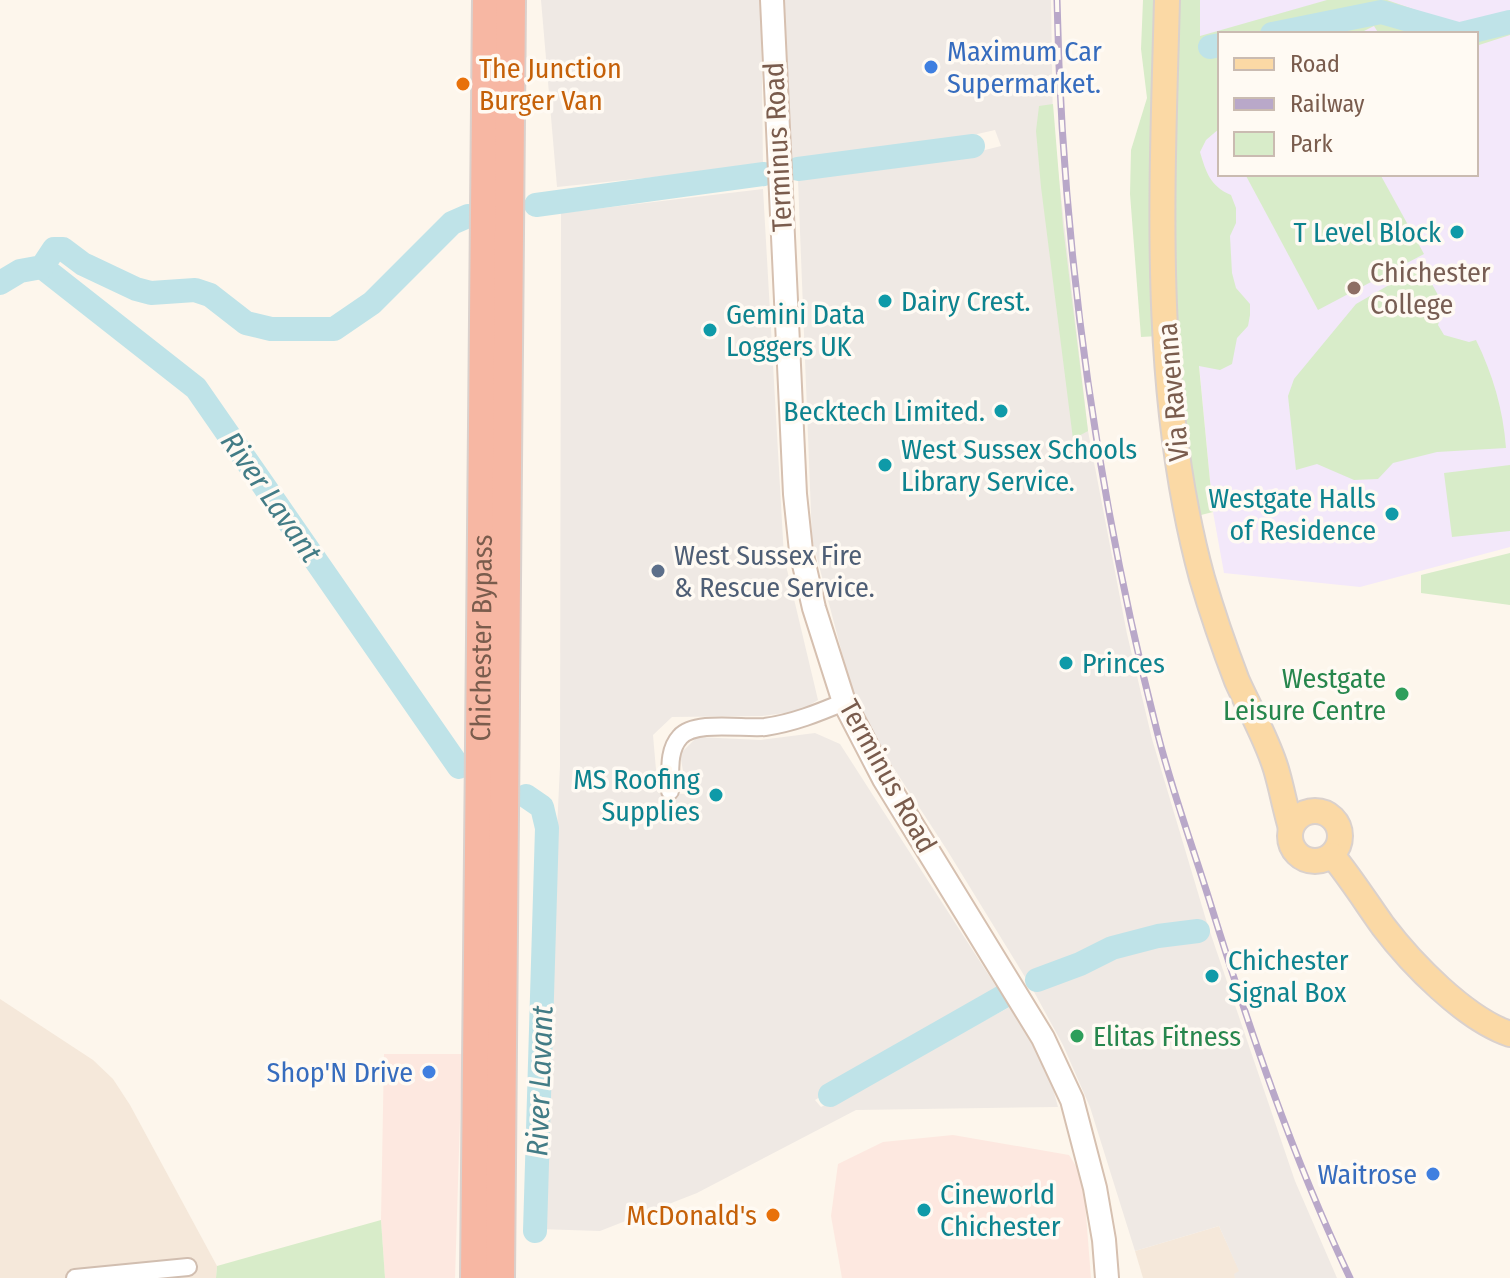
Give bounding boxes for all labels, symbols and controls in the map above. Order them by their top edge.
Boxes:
legend [1218,32,1478,176]
place label: Maximum Car Supermarket. [947,35,1102,100]
text: Road [1290,50,1340,78]
place label: The Junction Burger Van [479,52,622,117]
marker: Maximum Car Supermarket. [922,58,940,76]
street label: Terminus Road [757,61,799,233]
marker: The Junction Burger Van [454,75,472,93]
text: Railway [1290,90,1365,118]
text: Park [1290,130,1333,158]
place label: T Level Block [1293,216,1442,249]
marker: T Level Block [1448,223,1466,241]
place label: Chichester College [1370,256,1491,321]
marker: Chichester College [1345,279,1363,297]
place label: Dairy Crest. [901,285,1030,318]
marker: Dairy Crest. [876,292,894,310]
place label: Gemini Data Loggers UK [726,298,865,363]
marker: Gemini Data Loggers UK [701,321,719,339]
street label: Via Ravenna [1150,321,1196,463]
place label: Becktech Limited. [783,395,985,428]
marker: Becktech Limited. [992,402,1010,420]
water label: River Lavant [213,425,329,569]
place label: West Sussex Schools Library Service. [901,433,1137,498]
marker: West Sussex Schools Library Service. [876,456,894,474]
place label: Westgate Halls of Residence [1208,482,1376,547]
marker: Westgate Halls of Residence [1383,505,1401,523]
street label: Chichester Bypass [464,534,498,742]
place label: West Sussex Fire & Rescue Service. [674,539,875,604]
marker: West Sussex Fire & Rescue Service. [649,562,667,580]
place label: Princes [1082,647,1165,680]
marker: Princes [1057,654,1075,672]
place label: Westgate Leisure Centre [1223,662,1386,727]
marker: Westgate Leisure Centre [1393,685,1411,703]
street label: Terminus Road [832,694,944,858]
place label: MS Roofing Supplies [573,763,701,828]
marker: MS Roofing Supplies [707,786,725,804]
place label: Chichester Signal Box [1228,944,1349,1009]
marker: Chichester Signal Box [1203,967,1221,985]
water label: River Lavant [519,1005,561,1157]
place label: Elitas Fitness [1093,1020,1241,1053]
marker: Elitas Fitness [1068,1027,1086,1045]
place label: Shop'N Drive [267,1056,413,1089]
marker: Shop'N Drive [420,1063,438,1081]
place label: Waitrose [1317,1158,1417,1191]
marker: Waitrose [1424,1165,1442,1183]
place label: Cineworld Chichester [940,1178,1061,1243]
place label: McDonald's [626,1199,757,1232]
marker: Cineworld Chichester [915,1201,933,1219]
marker: McDonald's [764,1206,782,1224]

